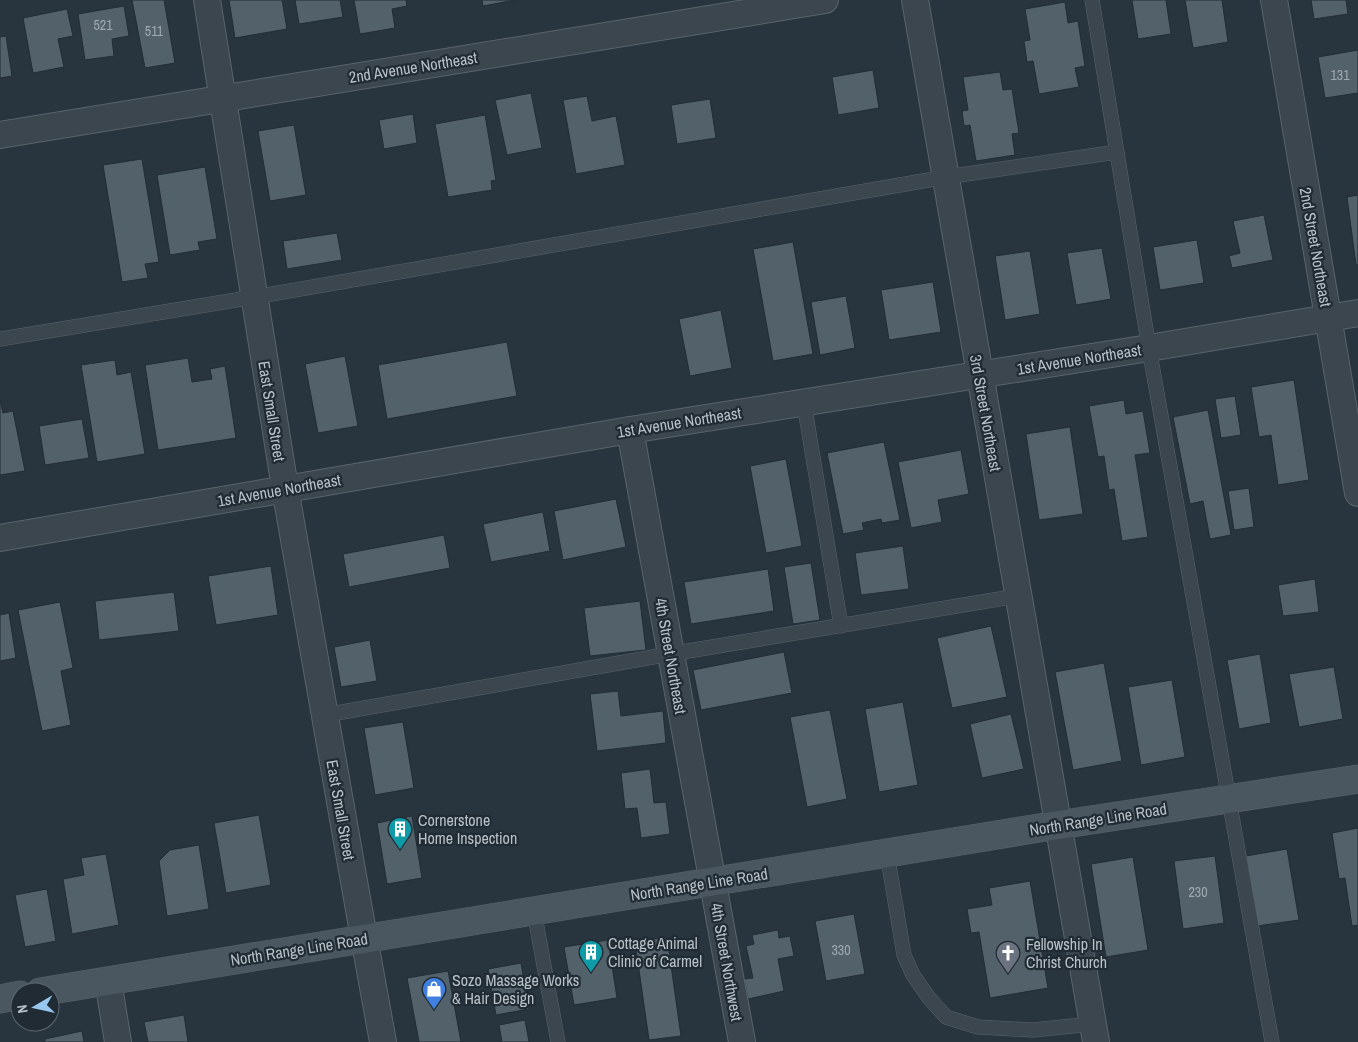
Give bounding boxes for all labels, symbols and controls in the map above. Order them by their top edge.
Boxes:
house number: 521 [93,16,113,34]
house number: 511 [145,22,164,40]
street label: 2nd Avenue Northeast [347,46,479,88]
house number: 131 [1330,66,1350,84]
street label: 2nd Street Northeast [1295,185,1337,309]
street label: 1st Avenue Northeast [1015,338,1143,380]
street label: 3rd Street Northeast [965,353,1007,473]
street label: East Small Street [253,359,291,463]
street label: 1st Avenue Northeast [615,401,743,443]
street label: 1st Avenue Northeast [215,468,343,512]
street label: 4th Street Northeast [650,596,692,716]
street label: East Small Street [321,758,361,862]
street label: North Range Line Road [1028,797,1168,841]
place label: Cornerstone Home Inspection [418,809,517,849]
building icon: Cornerstone Home Inspection [387,816,413,850]
street label: North Range Line Road [629,862,769,906]
house number: 230 [1188,883,1208,901]
street label: 4th Street Northwest [706,901,748,1023]
street label: North Range Line Road [229,927,369,971]
place label: Cottage Animal Clinic of Carmel [608,932,702,972]
place label: Fellowship In Christ Church [1026,933,1107,973]
building icon: Cottage Animal Clinic of Carmel [578,939,604,973]
church icon: Fellowship In Christ Church [995,940,1021,974]
house number: 330 [831,941,851,959]
place label: Sozo Massage Works & Hair Design [452,969,579,1009]
shop icon: Sozo Massage Works & Hair Design [421,976,447,1010]
north arrow [10,982,60,1032]
text: N [13,1004,32,1015]

